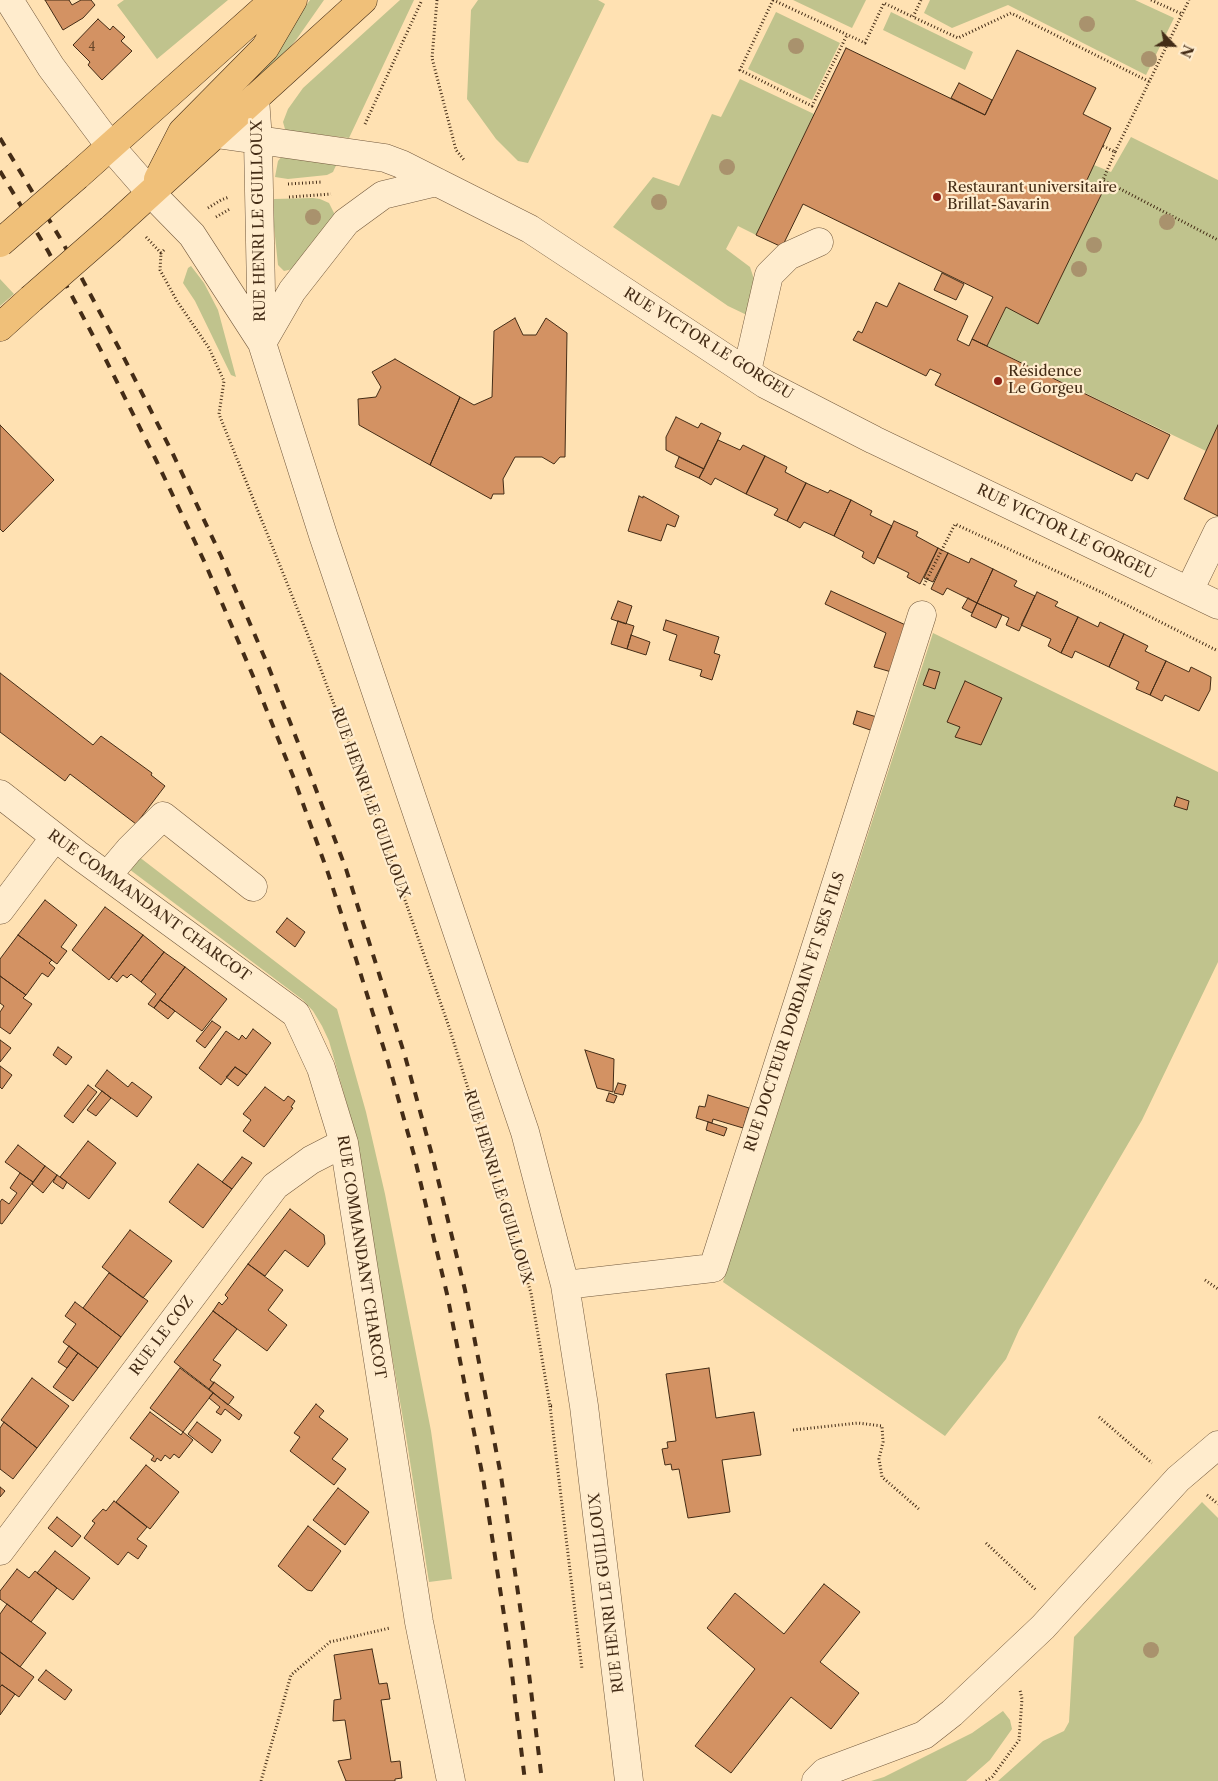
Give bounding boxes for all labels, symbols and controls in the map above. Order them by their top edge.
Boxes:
north arrow [1148,20,1198,70]
house number: 4 [89,41,95,55]
text: N [1176,42,1197,60]
street label: RUE HENRI LE GUILLOUX [248,120,270,322]
place label: Restaurant universitaire Brillat-Savarin [947,179,1117,214]
marker: Restaurant universitaire Brillat-Savarin [931,191,943,203]
street label: RUE VICTOR LE GORGEU [620,284,796,404]
place label: Résidence Le Gorgeu [1008,363,1083,398]
marker: Résidence Le Gorgeu [992,375,1004,387]
street label: RUE VICTOR LE GORGEU [974,481,1158,583]
street label: RUE HENRI LE GUILLOUX [327,705,413,901]
street label: RUE COMMANDANT CHARCOT [44,826,254,986]
street label: RUE DOCTEUR DORDAIN ET SES FILS [741,870,849,1154]
street label: RUE HENRI LE GUILLOUX [460,1088,536,1286]
street label: RUE COMMANDANT CHARCOT [333,1134,389,1380]
street label: RUE LE COZ [126,1293,198,1379]
street label: RUE HENRI LE GUILLOUX [586,1492,628,1694]

